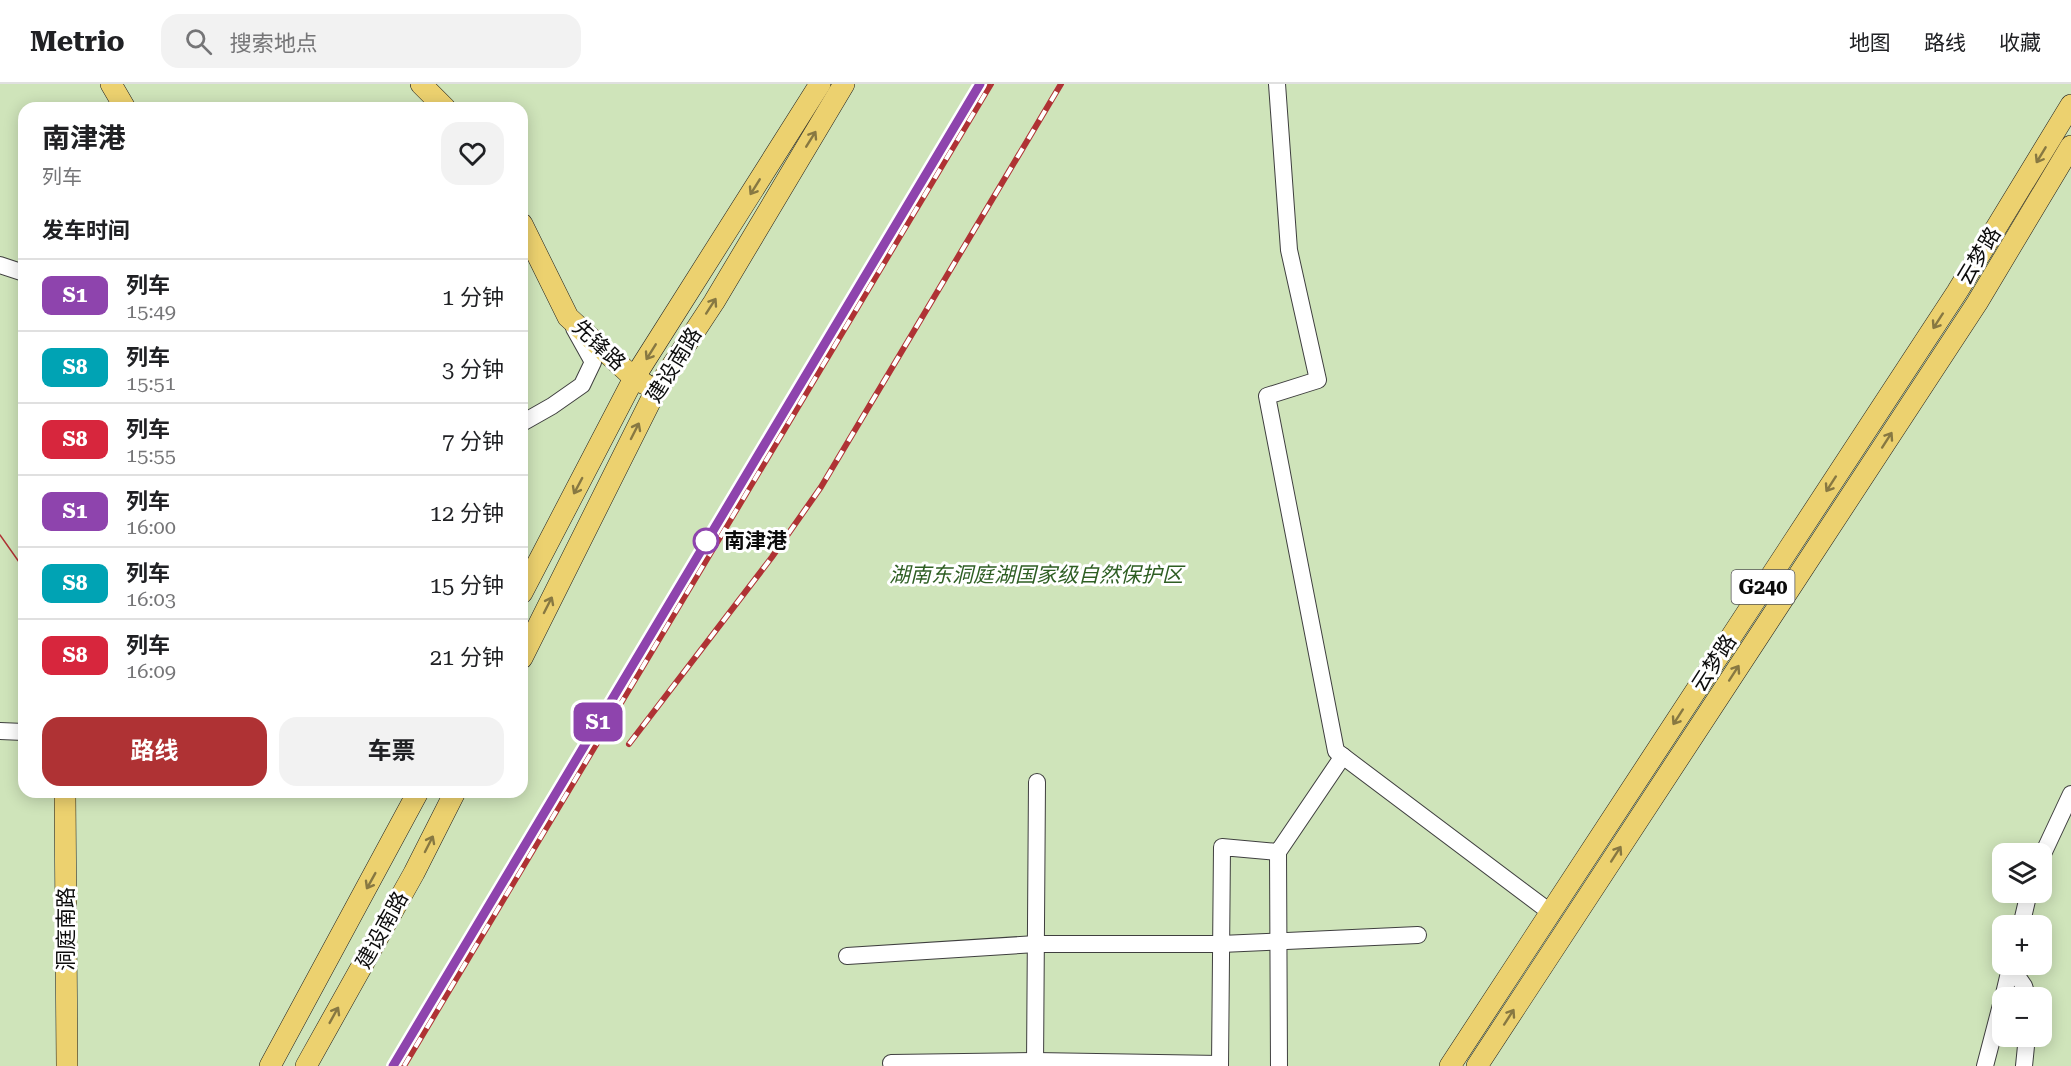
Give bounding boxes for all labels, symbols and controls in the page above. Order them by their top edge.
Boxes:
search box [161,14,581,68]
text: Metrio [30,25,125,58]
icon: search [182,25,215,58]
text: 搜索地点 [230,31,318,56]
text: 地图 [1849,31,1891,55]
text: 路线 [1924,31,1966,55]
text: 收藏 [1999,31,2041,55]
text: 南津港 [42,122,126,155]
button: heart [441,122,504,185]
one-way arrow [805,131,817,148]
one-way arrow [2034,146,2046,163]
text: 列车 [42,165,82,189]
one-way arrow [749,178,761,195]
text: 发车时间 [42,218,130,243]
street label: 云梦路 [1952,223,2006,289]
text: 列车 [126,273,170,298]
text: S1 [63,283,87,307]
text: 1 分钟 [442,285,504,310]
one-way arrow [705,298,717,315]
text: 15:49 [126,299,176,323]
one-way arrow [1932,312,1944,329]
street label: 先锋路 [568,315,630,375]
street label: 建设南路 [642,323,706,407]
one-way arrow [644,343,657,360]
text: 列车 [126,345,170,370]
text: S8 [63,355,87,379]
text: 3 分钟 [442,357,504,382]
text: 15:51 [126,371,176,395]
text: 列车 [126,417,170,442]
one-way arrow [630,422,642,440]
text: S8 [63,427,87,451]
text: 7 分钟 [442,429,504,454]
one-way arrow [1881,432,1893,449]
text: 15:55 [126,443,176,467]
one-way arrow [1825,475,1837,492]
one-way arrow [572,477,584,494]
text: 列车 [126,489,170,514]
text: S1 [63,499,87,523]
text: 12 分钟 [430,501,504,526]
text: 16:00 [126,515,176,539]
marker: 南津港 [693,528,719,554]
place label: 南津港 [724,529,787,553]
text: 列车 [126,561,170,586]
park label: 湖南东洞庭湖国家级自然保护区 [889,563,1186,587]
road number: G240 [1732,570,1794,604]
text: S8 [63,571,87,595]
text: 15 分钟 [430,573,504,598]
text: 16:03 [126,587,176,611]
one-way arrow [543,597,554,615]
street label: 云梦路 [1687,630,1741,696]
text: 列车 [126,633,170,658]
text: S8 [63,643,87,667]
text: 21 分钟 [430,645,504,670]
text: 16:09 [126,659,176,683]
one-way arrow [1728,666,1740,682]
line badge: S1 [571,702,625,742]
one-way arrow [1672,709,1684,725]
text: S1 [586,710,610,734]
button: 路线 [42,717,267,786]
button: 车票 [279,717,504,786]
one-way arrow [423,836,435,854]
map controls [1992,843,2052,1047]
button: layers [1992,843,2052,903]
one-way arrow [1610,846,1622,863]
one-way arrow [365,872,377,889]
street label: 洞庭南路 [54,887,78,971]
street label: 建设南路 [351,887,413,973]
button: + [1992,915,2052,975]
button: − [1992,987,2052,1047]
one-way arrow [328,1007,340,1024]
one-way arrow [1503,1009,1515,1026]

